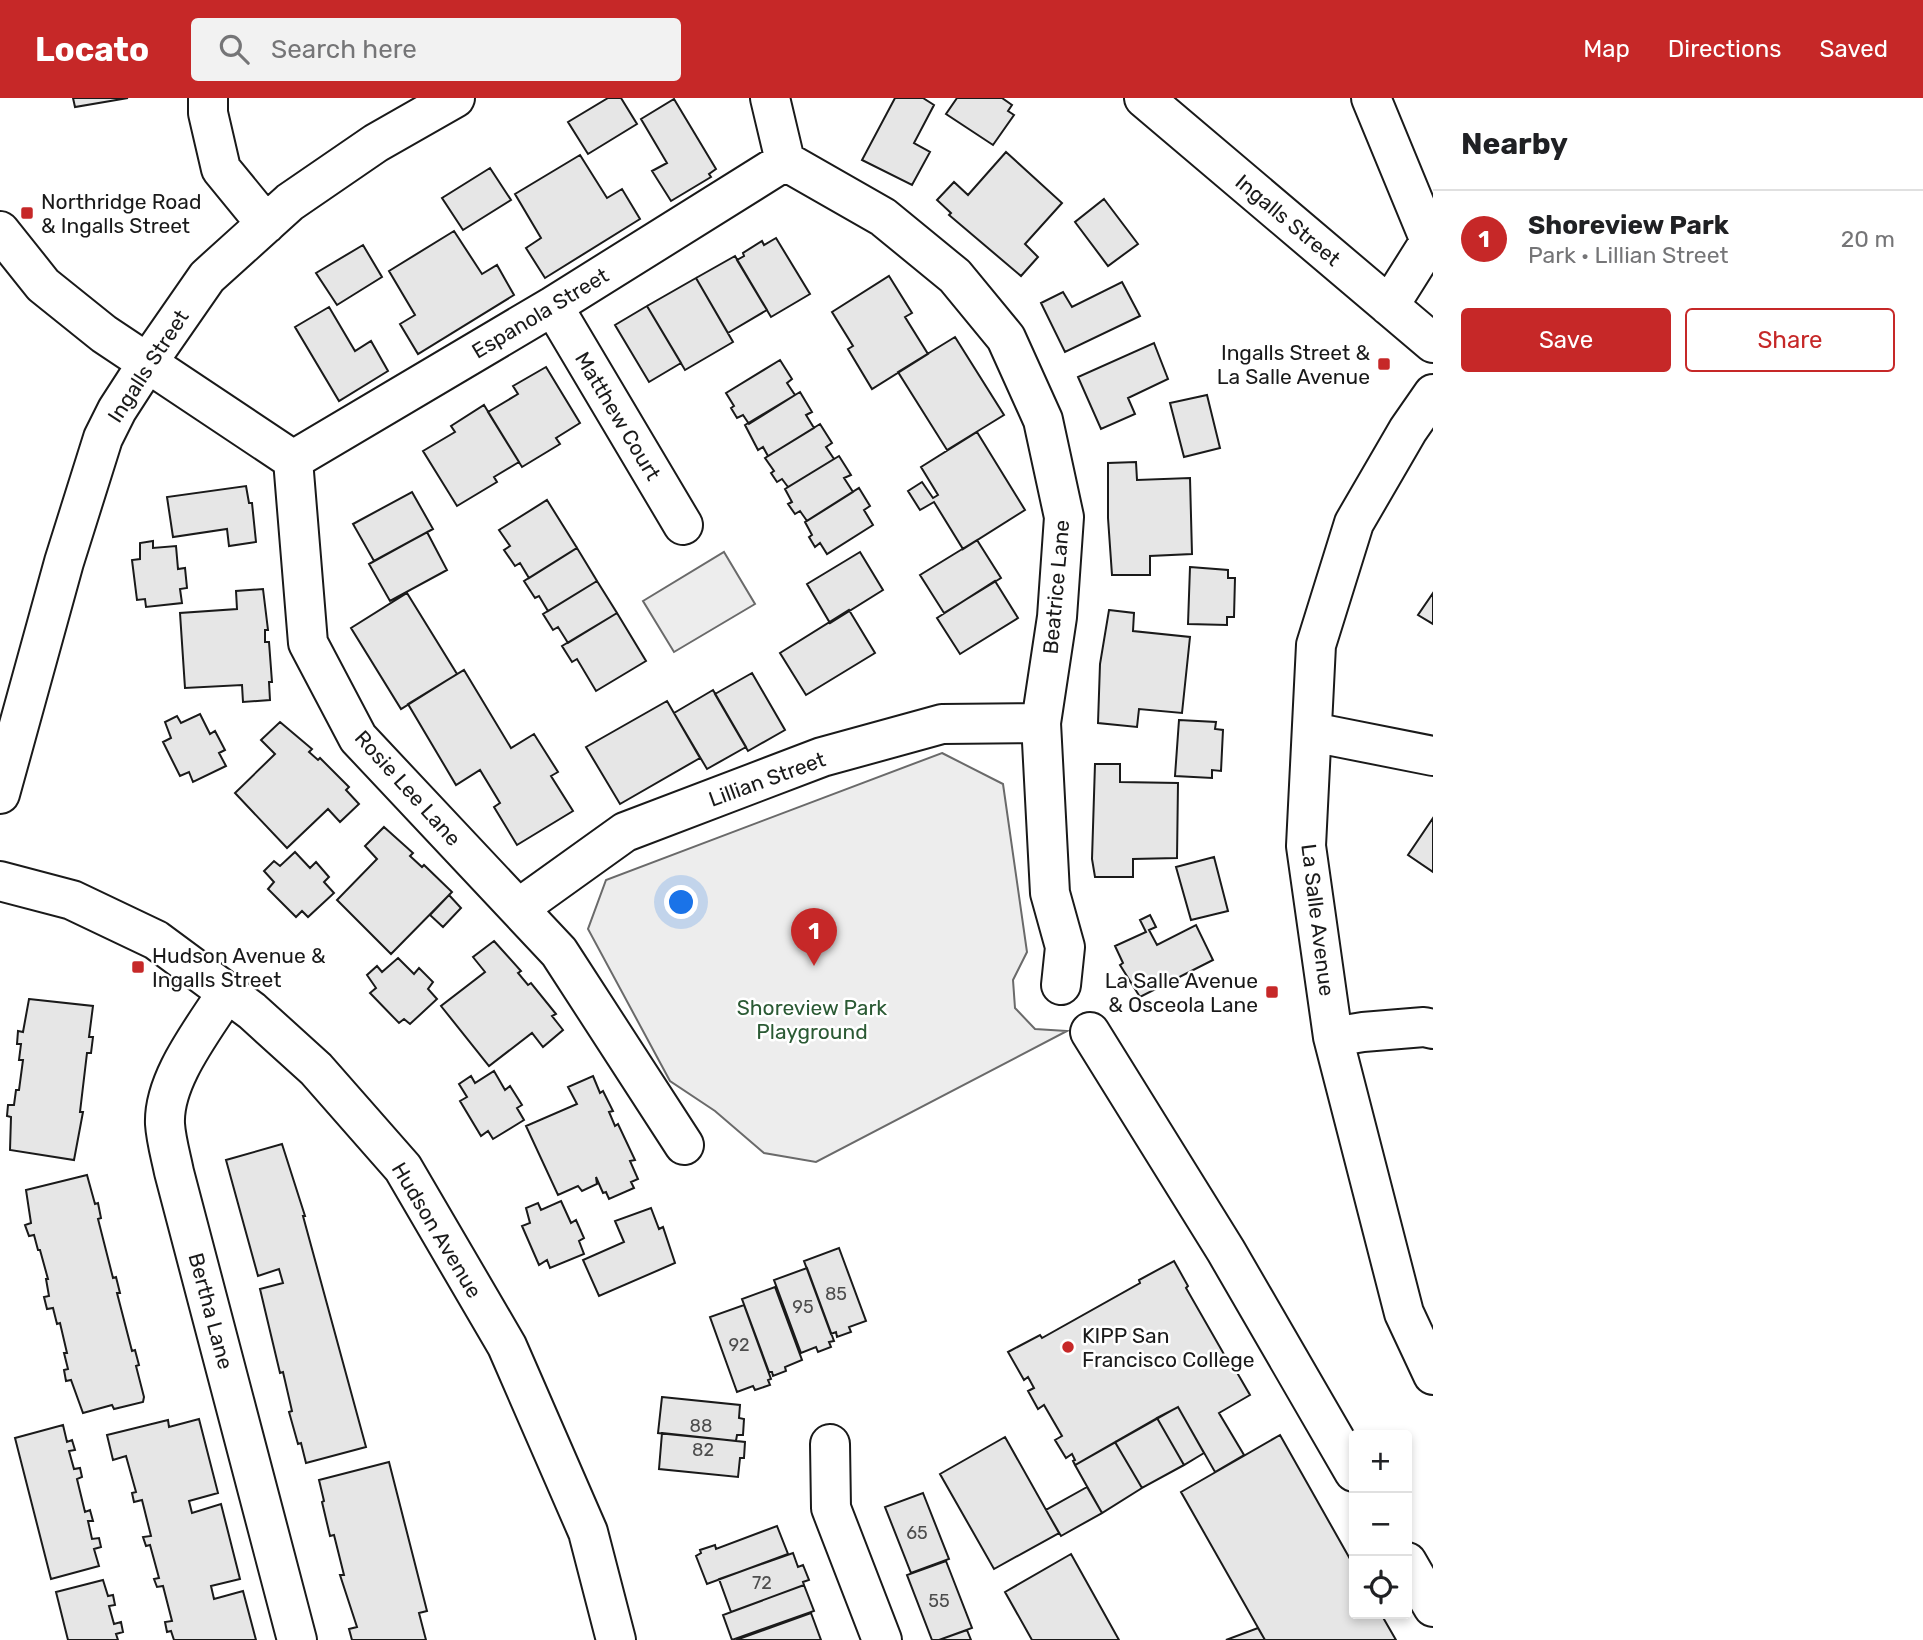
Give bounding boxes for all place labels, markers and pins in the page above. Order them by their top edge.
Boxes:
place label: Northridge Road & Ingalls Street [41,189,201,238]
marker: Northridge Road & Ingalls Street [19,205,35,221]
place label: Ingalls Street & La Salle Avenue [1217,340,1370,389]
marker: Ingalls Street & La Salle Avenue [1376,356,1392,372]
pin: 1 [791,908,837,966]
place label: Hudson Avenue & Ingalls Street [152,943,326,992]
marker: Hudson Avenue & Ingalls Street [130,959,146,975]
place label: La Salle Avenue & Osceola Lane [1105,968,1258,1017]
marker: La Salle Avenue & Osceola Lane [1264,984,1280,1000]
place label: KIPP San Francisco College [1082,1323,1255,1372]
marker: KIPP San Francisco College [1060,1339,1076,1355]

